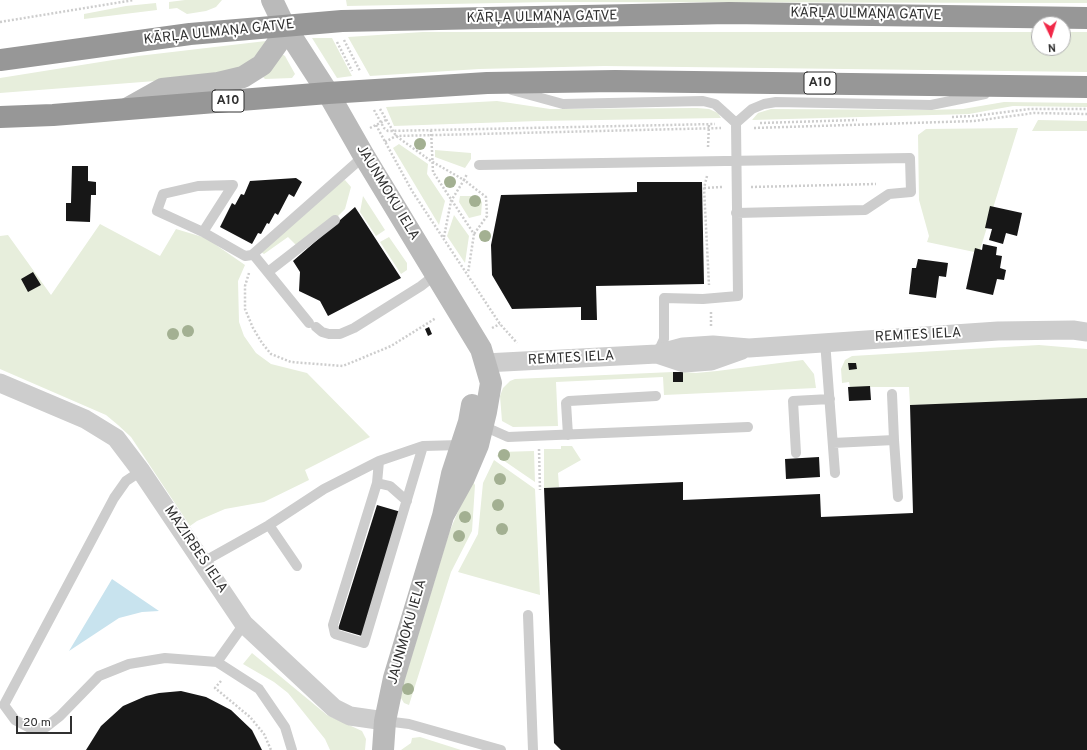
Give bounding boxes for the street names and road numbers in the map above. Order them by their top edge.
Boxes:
street label: KĀRĻA ULMAŅA GATVE [790,5,942,25]
street label: KĀRĻA ULMAŅA GATVE [466,8,618,28]
street label: KĀRĻA ULMAŅA GATVE [143,17,295,49]
road number: A10 [804,72,836,94]
road number: A10 [212,90,244,112]
street label: JAUNMOKU IELA [352,142,422,244]
street label: REMTES IELA [874,325,962,347]
street label: REMTES IELA [527,348,615,370]
street label: MAZIRBES IELA [160,503,230,597]
street label: JAUNMOKU IELA [385,578,431,686]

